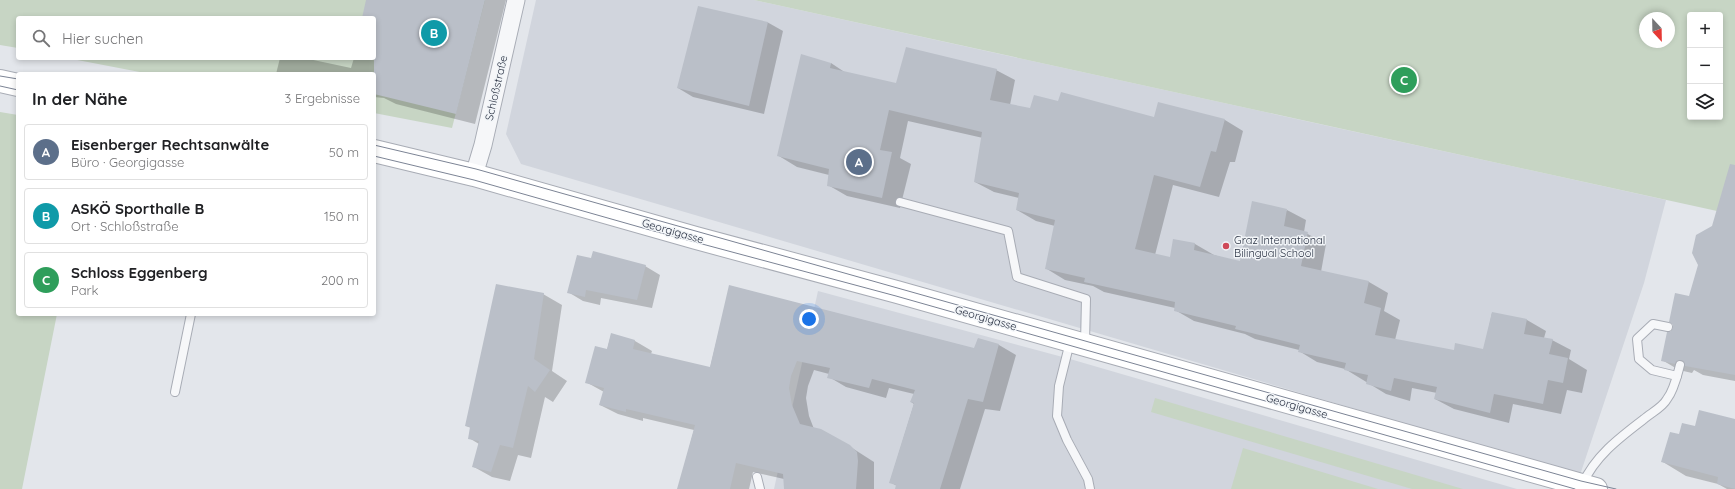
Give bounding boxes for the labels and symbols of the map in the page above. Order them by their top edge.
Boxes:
north arrow [1639,12,1675,48]
pin: B [421,18,447,48]
street label: Schloßstraße [482,54,510,122]
pin: C [1391,65,1417,95]
pin: A [846,147,872,177]
street label: Georgigasse [640,215,706,247]
place label: Graz International Bilingual School [1234,233,1325,260]
marker: Graz International Bilingual School [1221,241,1231,251]
street label: Georgigasse [953,302,1019,334]
your location [799,309,819,329]
street label: Georgigasse [1264,390,1330,422]

